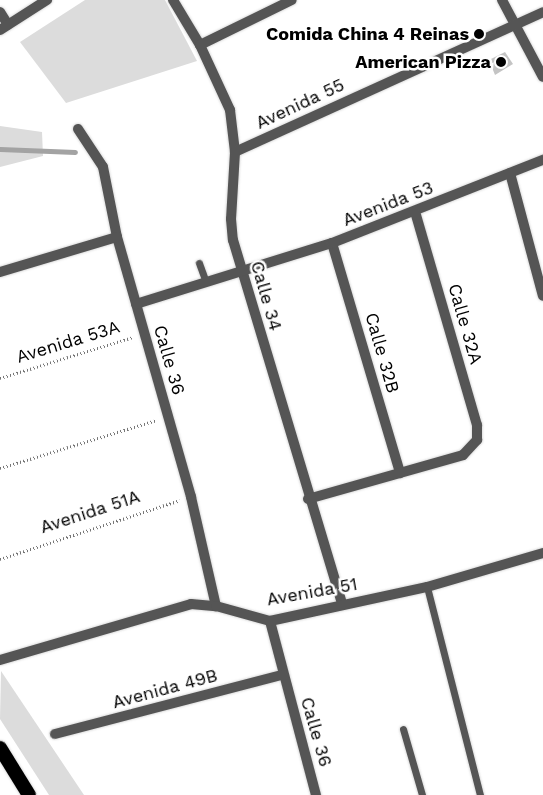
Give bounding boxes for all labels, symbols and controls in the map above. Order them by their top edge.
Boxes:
place label: Comida China 4 Reinas [266,23,469,45]
marker: Comida China 4 Reinas [473,28,485,40]
place label: American Pizza [355,51,491,73]
marker: American Pizza [495,56,507,68]
street label: Avenida 55 [252,74,348,134]
street label: Avenida 53 [340,177,436,231]
street label: Calle 34 [246,259,286,333]
street label: Calle 32A [443,281,487,367]
street label: Calle 32B [360,310,404,396]
street label: Avenida 53A [13,316,123,368]
street label: Calle 36 [149,323,189,397]
street label: Avenida 51A [37,486,143,538]
street label: Avenida 51 [265,573,359,611]
street label: Avenida 49B [110,665,220,713]
street label: Calle 36 [296,695,336,769]

